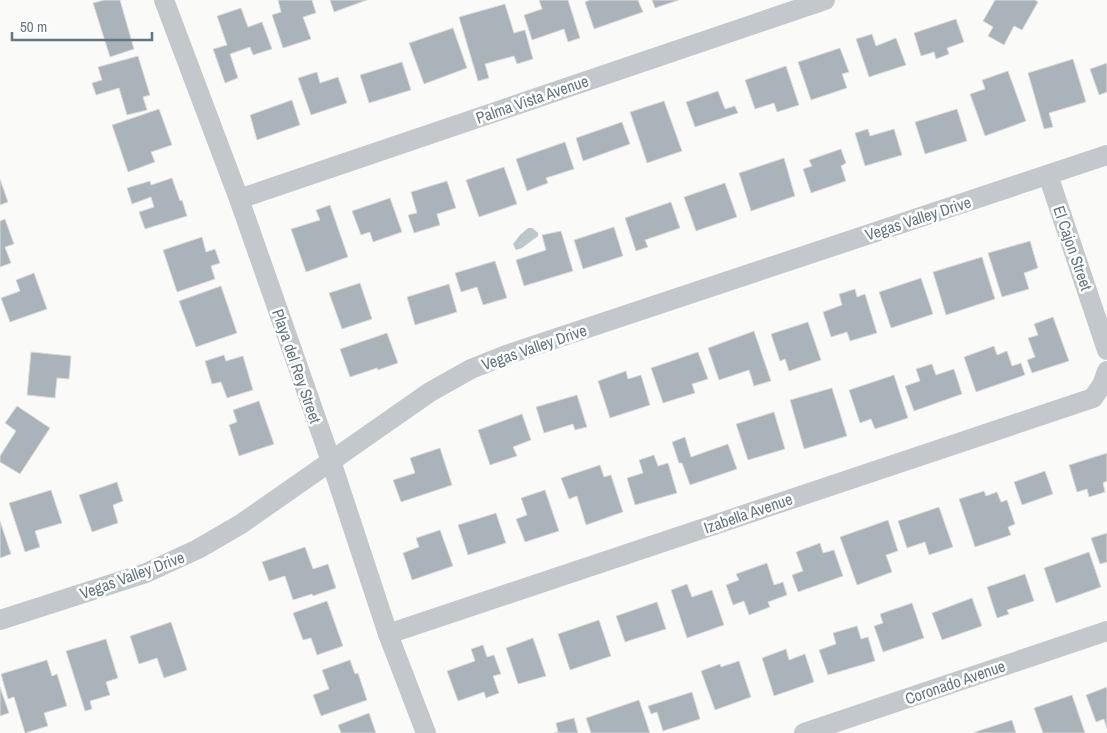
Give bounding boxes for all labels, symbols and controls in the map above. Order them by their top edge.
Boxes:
scale bar [12,10,152,42]
text: 50 m [20,16,47,37]
street label: Palma Vista Avenue [473,69,591,129]
street label: Vegas Valley Drive [862,191,974,245]
street label: El Cajon Street [1048,203,1098,294]
street label: Playa del Rey Street [267,306,327,426]
street label: Vegas Valley Drive [478,319,590,375]
street label: Izabella Avenue [701,488,795,538]
street label: Vegas Valley Drive [77,546,187,604]
street label: Coronado Avenue [902,655,1008,709]

